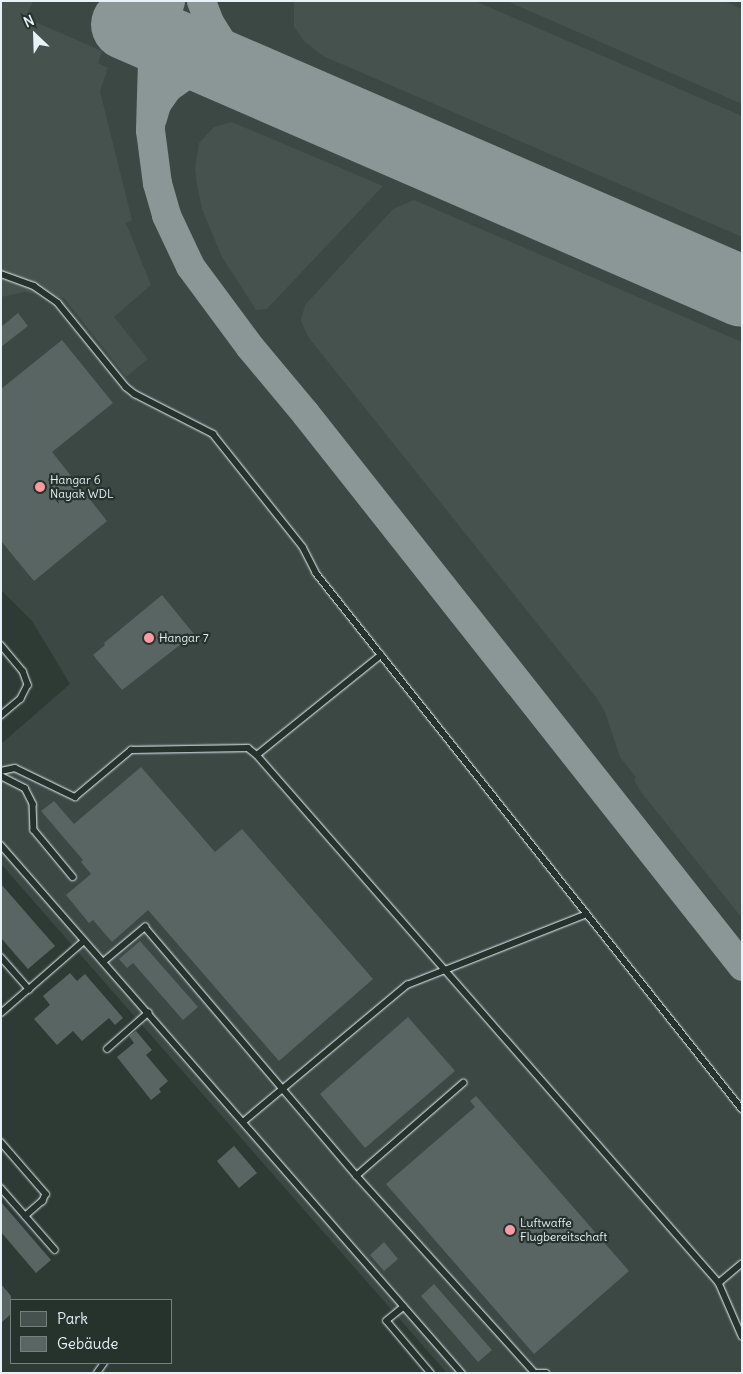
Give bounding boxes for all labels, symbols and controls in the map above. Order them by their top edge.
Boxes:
north arrow [10,10,60,60]
text: N [21,11,37,31]
place label: Hangar 6 Nayak WDL [50,473,114,501]
marker: Hangar 6 Nayak WDL [34,481,46,493]
place label: Hangar 7 [159,631,209,645]
marker: Hangar 7 [143,632,155,644]
place label: Luftwaffe Flugbereitschaft [520,1216,607,1244]
marker: Luftwaffe Flugbereitschaft [504,1224,516,1236]
legend [10,1299,172,1364]
text: Park [57,1309,88,1328]
text: Gebäude [57,1334,118,1353]

